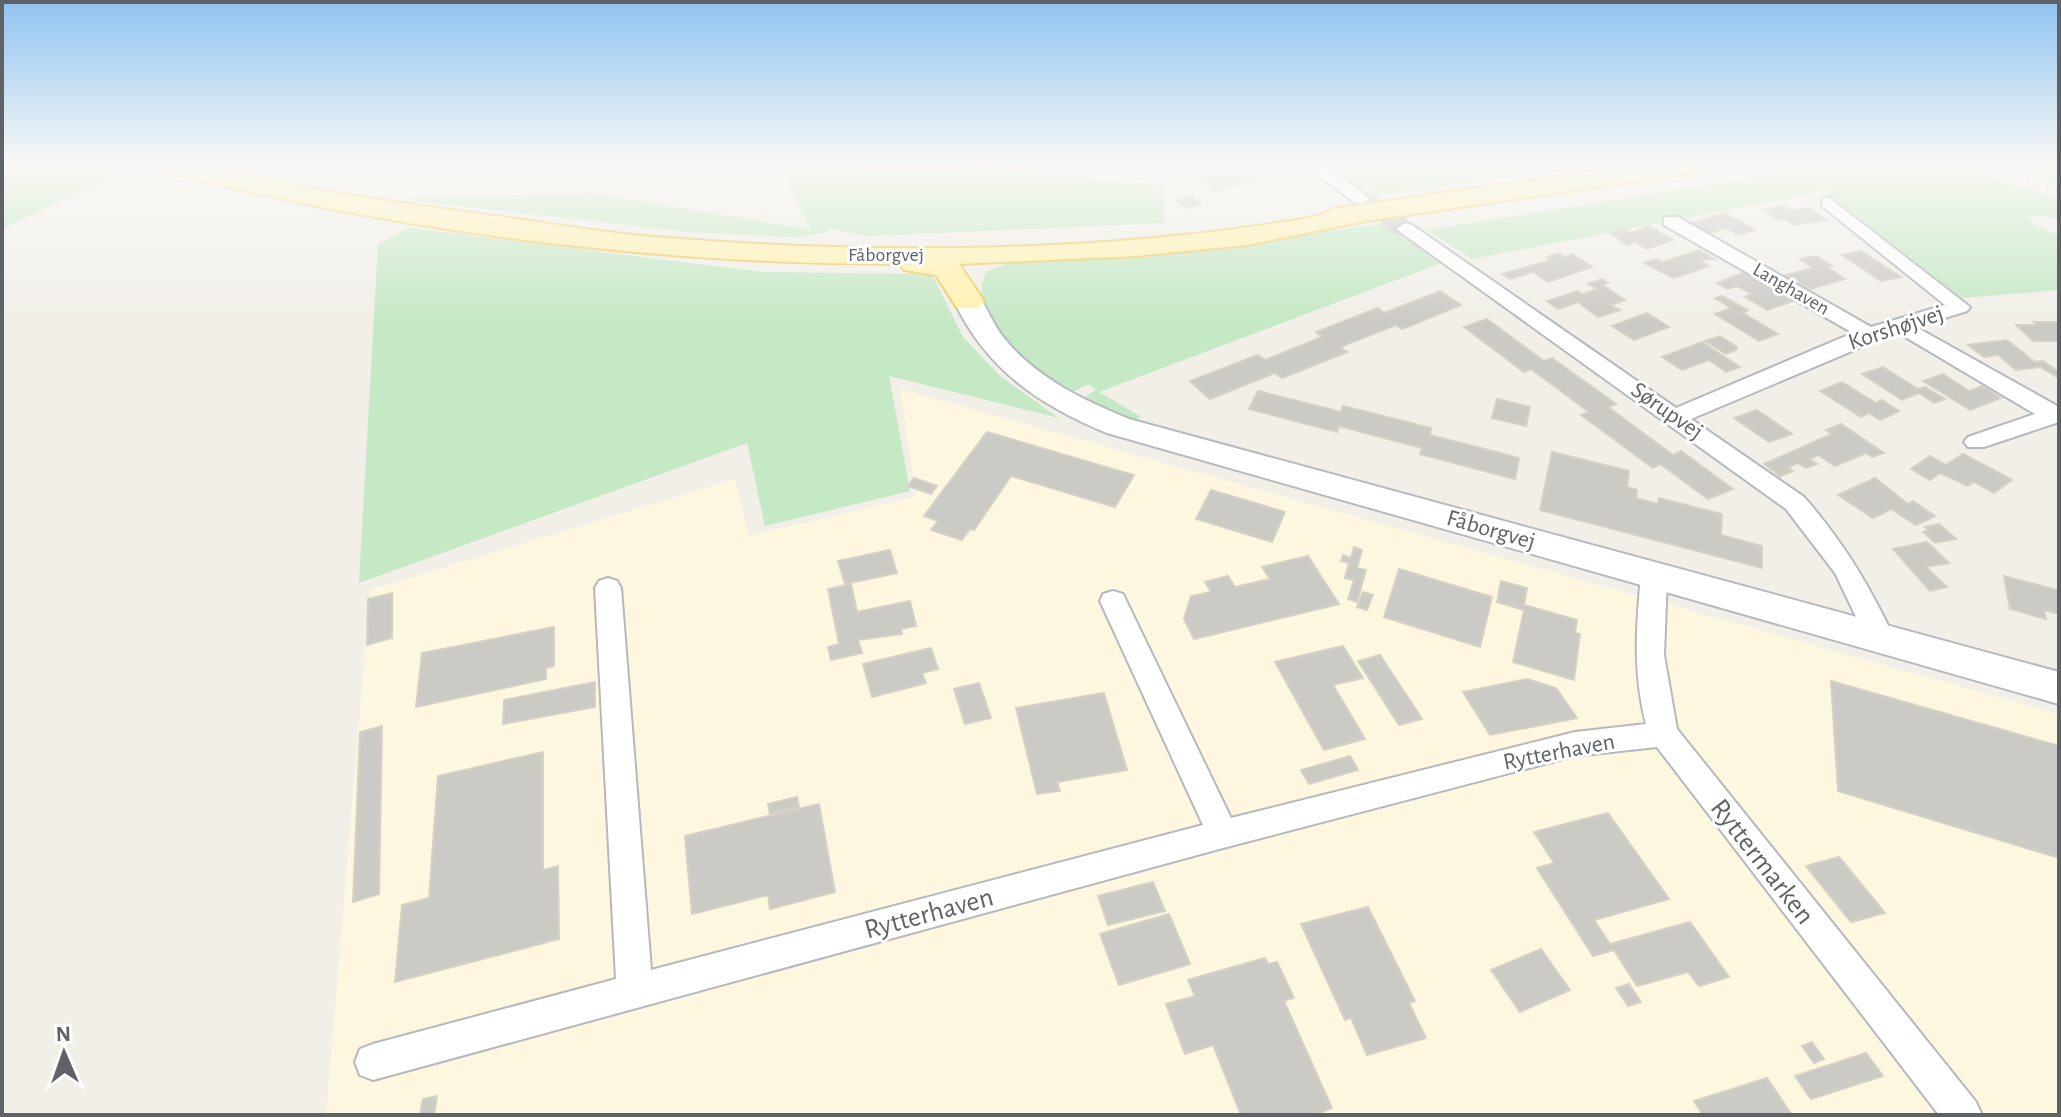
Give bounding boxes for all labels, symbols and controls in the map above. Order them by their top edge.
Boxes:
street label: Fåborgvej [848,245,924,265]
street label: Langhaven [1749,259,1833,319]
street label: Korshøjvej [1845,301,1947,355]
street label: Sørupvej [1627,378,1707,444]
street label: Fåborgvej [1444,506,1538,554]
street label: Rytterhaven [1501,729,1617,775]
street label: Ryttermarken [1705,794,1819,930]
street label: Rytterhaven [861,883,997,945]
north arrow [24,1013,104,1093]
text: N [55,1023,71,1045]

